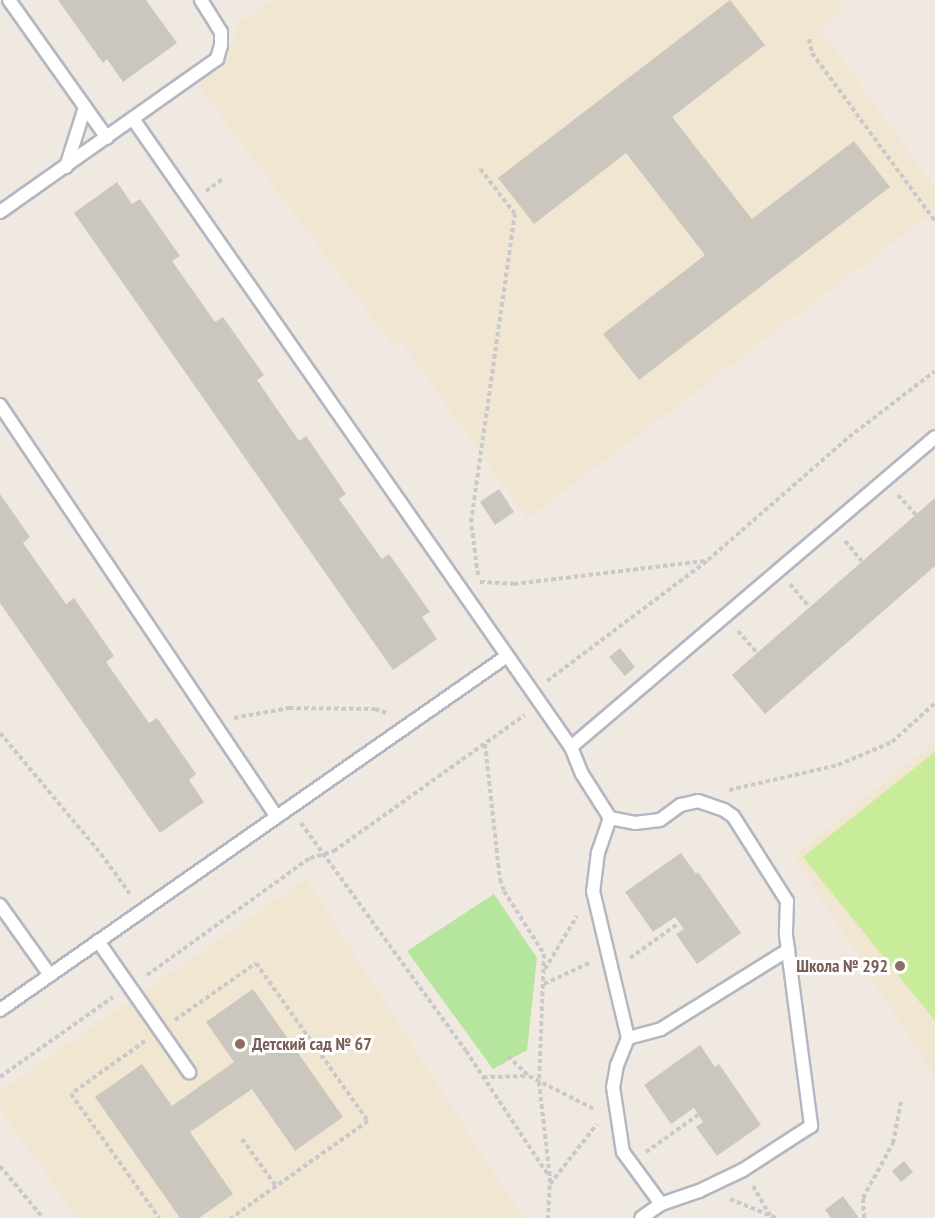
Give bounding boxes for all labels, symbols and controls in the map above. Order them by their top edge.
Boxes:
place label: Школа № 292 [796,955,888,977]
marker: Школа № 292 [893,959,907,973]
place label: Детский сад № 67 [252,1033,372,1055]
marker: Детский сад № 67 [233,1037,247,1051]

